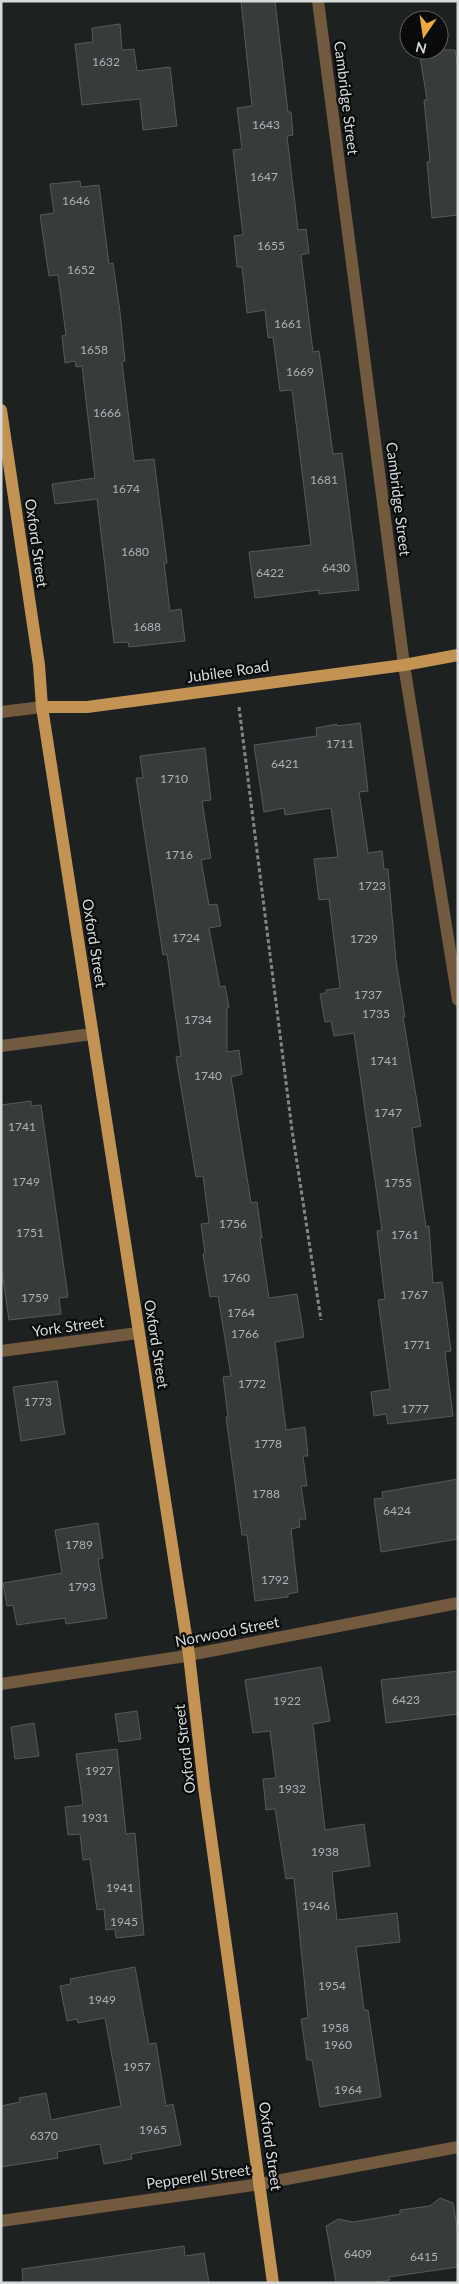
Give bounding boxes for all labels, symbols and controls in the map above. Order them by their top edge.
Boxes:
north arrow [399,10,449,60]
text: N [414,39,428,58]
street label: Cambridge Street [331,40,363,157]
house number: 1632 [92,54,120,69]
house number: 1643 [252,117,280,132]
house number: 1647 [250,169,278,184]
house number: 1646 [62,193,90,208]
house number: 1655 [257,238,285,253]
house number: 1652 [67,262,95,277]
house number: 1661 [274,316,302,331]
house number: 1658 [80,342,108,357]
house number: 1669 [286,364,314,379]
house number: 1666 [93,405,121,420]
street label: Cambridge Street [383,441,415,558]
house number: 1681 [310,472,338,487]
house number: 1674 [112,481,140,496]
street label: Oxford Street [22,497,52,589]
house number: 1680 [121,544,149,559]
house number: 6430 [322,560,350,575]
house number: 6422 [256,565,284,580]
house number: 1688 [133,619,161,634]
street label: Jubilee Road [186,656,270,686]
house number: 1711 [326,736,354,751]
house number: 6421 [271,756,299,771]
house number: 1710 [160,771,188,786]
house number: 1716 [165,847,193,862]
house number: 1723 [358,878,386,893]
street label: Oxford Street [79,897,111,989]
house number: 1724 [172,930,200,945]
house number: 1729 [350,931,378,946]
house number: 1737 [354,987,382,1002]
house number: 1735 [362,1006,390,1021]
house number: 1734 [184,1012,212,1027]
house number: 1741 [370,1053,398,1068]
house number: 1740 [194,1068,222,1083]
house number: 1747 [374,1105,402,1120]
house number: 1741 [8,1119,36,1134]
house number: 1749 [12,1174,40,1189]
house number: 1755 [384,1175,412,1190]
house number: 1756 [219,1216,247,1231]
house number: 1751 [16,1225,44,1240]
house number: 1761 [391,1227,419,1242]
house number: 1760 [222,1270,250,1285]
house number: 1767 [400,1287,428,1302]
house number: 1759 [21,1290,49,1305]
street label: Oxford Street [141,1298,173,1390]
house number: 1764 [227,1305,255,1320]
street label: York Street [31,1312,106,1340]
house number: 1766 [231,1326,259,1341]
house number: 1771 [403,1337,431,1352]
house number: 1772 [238,1376,266,1391]
house number: 1773 [24,1394,52,1409]
house number: 1777 [401,1401,429,1416]
house number: 1778 [254,1436,282,1451]
house number: 1788 [252,1486,280,1501]
house number: 6424 [383,1503,411,1518]
house number: 1789 [65,1537,93,1552]
house number: 1792 [261,1572,289,1587]
house number: 1793 [68,1579,96,1594]
street label: Norwood Street [173,1612,281,1650]
house number: 6423 [392,1692,420,1707]
house number: 1922 [273,1693,301,1708]
street label: Oxford Street [170,1703,198,1795]
house number: 1927 [85,1763,113,1778]
house number: 1932 [278,1781,306,1796]
house number: 1931 [81,1810,109,1825]
house number: 1938 [311,1844,339,1859]
house number: 1941 [106,1880,134,1895]
house number: 1946 [302,1898,330,1913]
house number: 1945 [110,1914,138,1929]
house number: 1954 [318,1978,346,1993]
house number: 1949 [88,1992,116,2007]
house number: 1958 [321,2020,349,2035]
house number: 1960 [324,2037,352,2052]
house number: 1957 [123,2059,151,2074]
house number: 1964 [334,2082,362,2097]
street label: Oxford Street [256,2100,286,2192]
house number: 1965 [139,2122,167,2137]
house number: 6370 [30,2128,58,2143]
street label: Pepperell Street [145,2160,252,2192]
house number: 6409 [344,2246,372,2261]
house number: 6415 [410,2249,438,2264]

